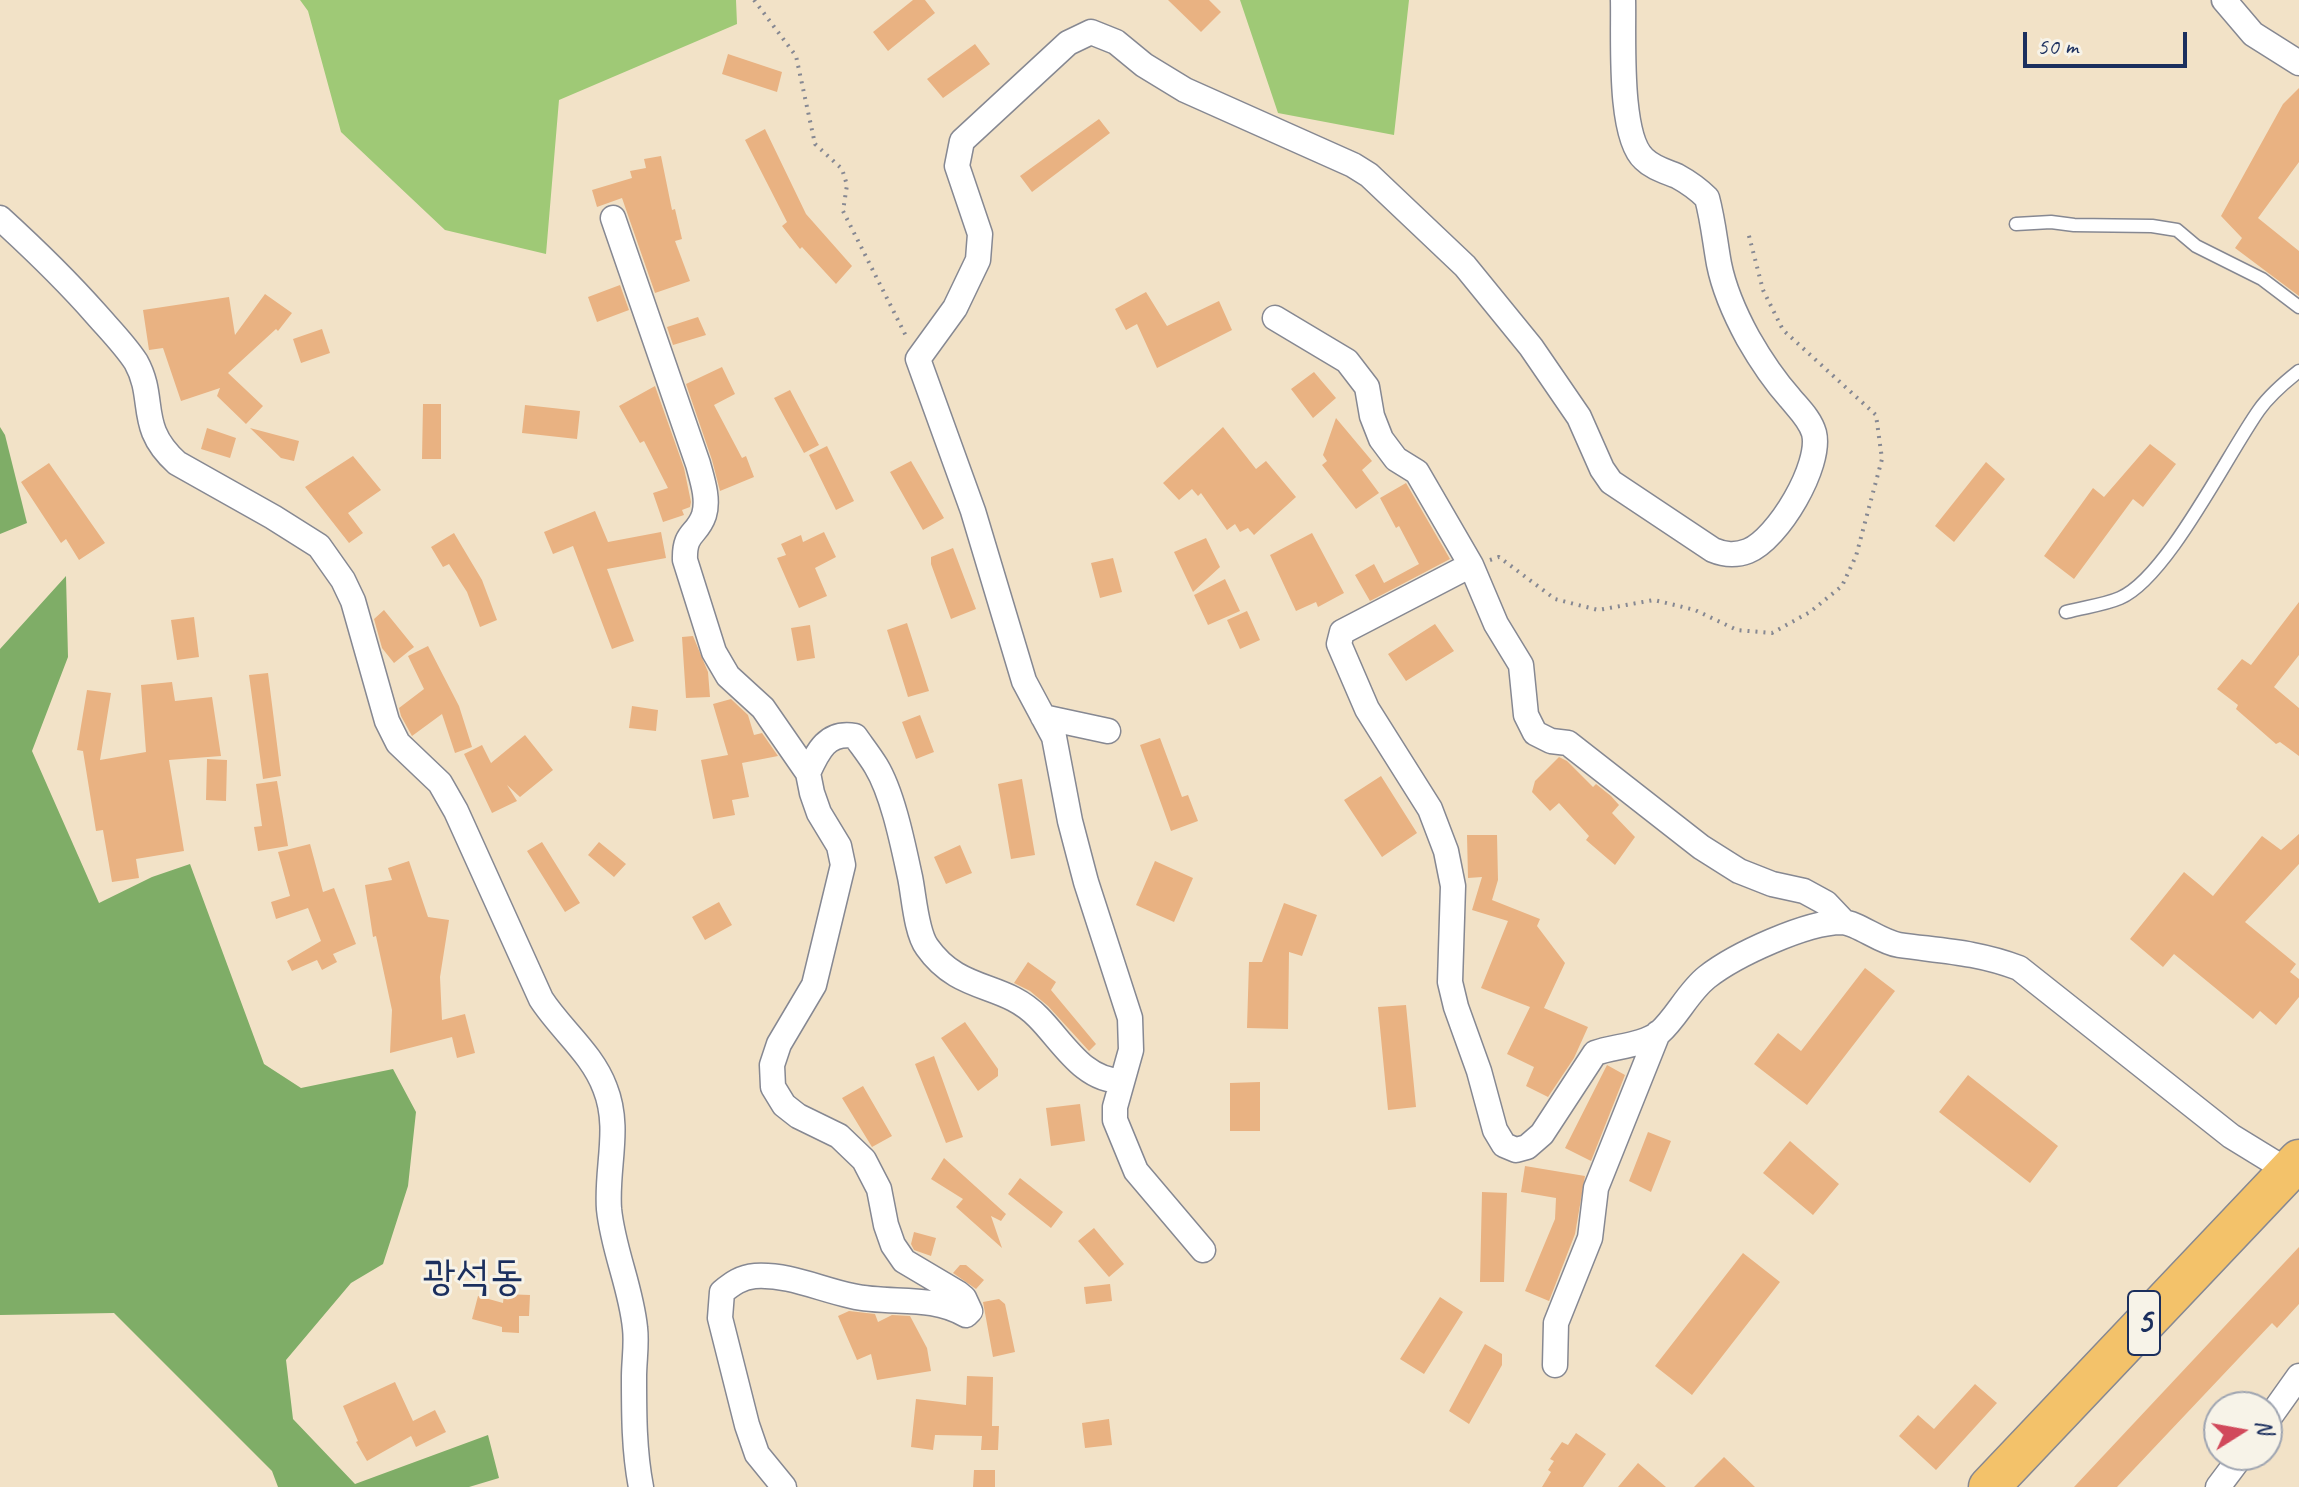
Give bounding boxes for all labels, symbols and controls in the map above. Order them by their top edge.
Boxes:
scale bar [2027,16,2191,66]
text: 50 m [2037,31,2078,61]
district label: 광석동 [422,1253,524,1303]
road number: 5 [2128,1291,2160,1355]
north arrow [2203,1391,2283,1471]
text: N [2250,1417,2280,1436]

